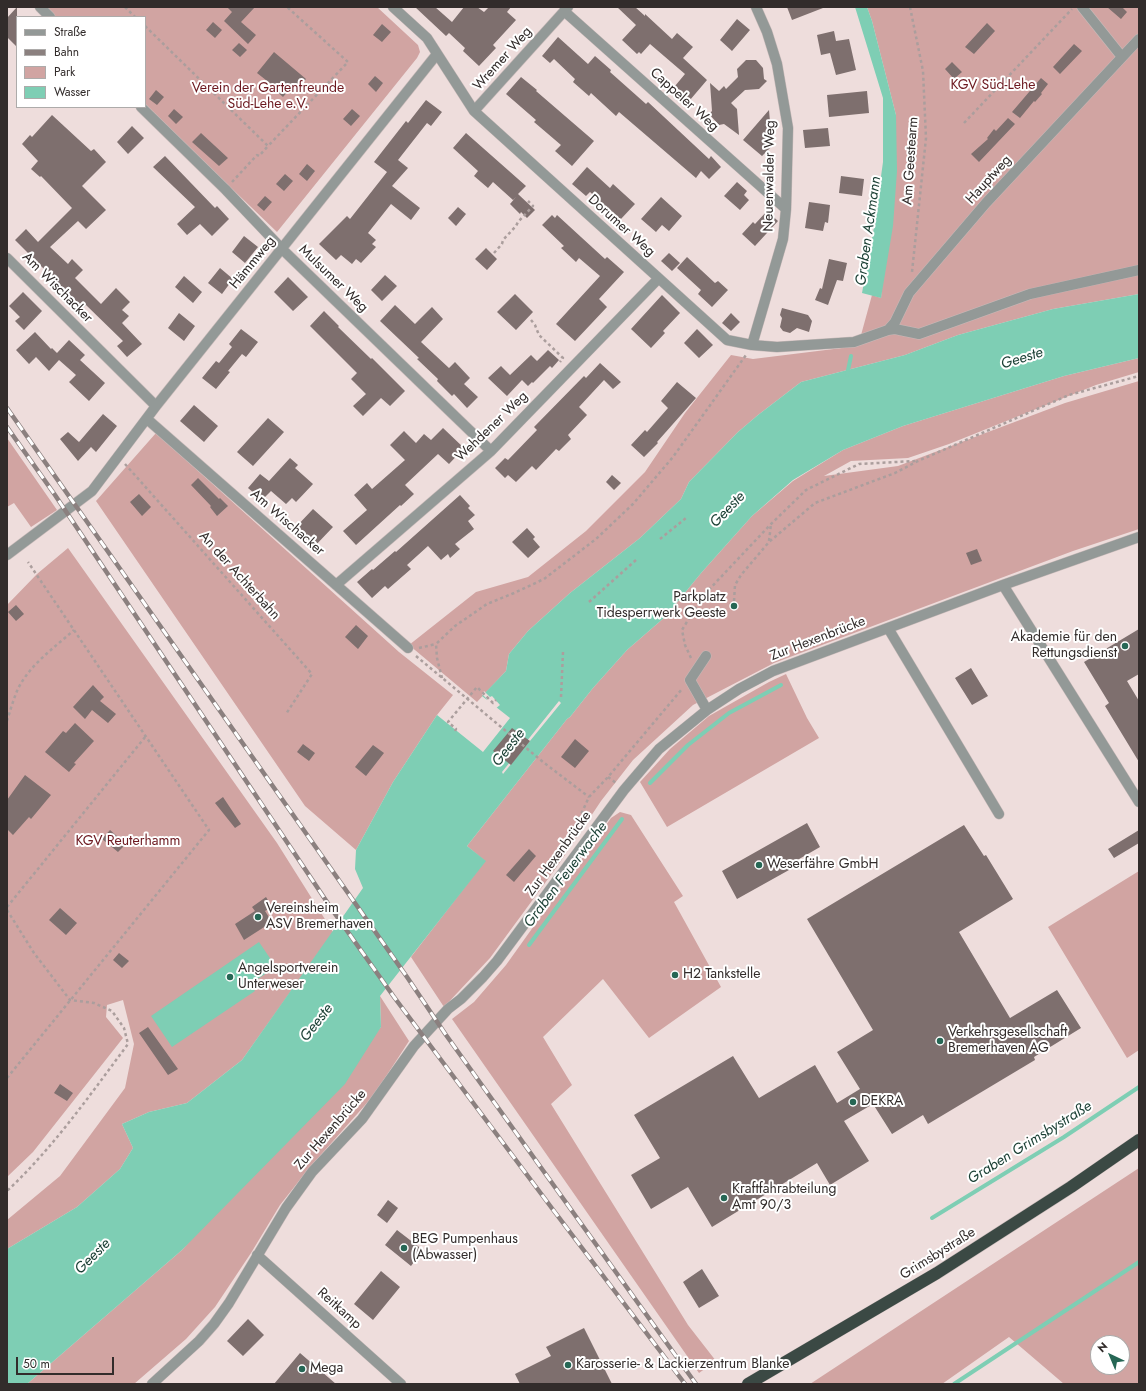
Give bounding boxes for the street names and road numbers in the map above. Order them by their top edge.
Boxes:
street label: Wremer Weg [470,24,536,94]
street label: Cappeler Weg [646,65,722,135]
street label: Am Geestearm [900,116,922,206]
street label: Neuenwalder Weg [761,120,779,232]
street label: Hauptweg [963,152,1015,208]
street label: Dorumer Weg [584,192,658,260]
street label: Hämmweg [227,233,279,293]
street label: Mulsumer Weg [295,242,371,316]
street label: Am Wischacker [18,249,96,327]
street label: Wehdener Weg [452,388,532,466]
street label: Am Wischacker [246,486,328,560]
street label: An der Achterbahn [195,528,283,624]
street label: Zur Hexenbrücke [768,613,868,665]
street label: Zur Hexenbrücke [523,808,595,900]
street label: Zur Hexenbrücke [292,1086,370,1174]
street label: Grimsbystraße [897,1224,979,1284]
street label: Reitkamp [313,1285,365,1333]

